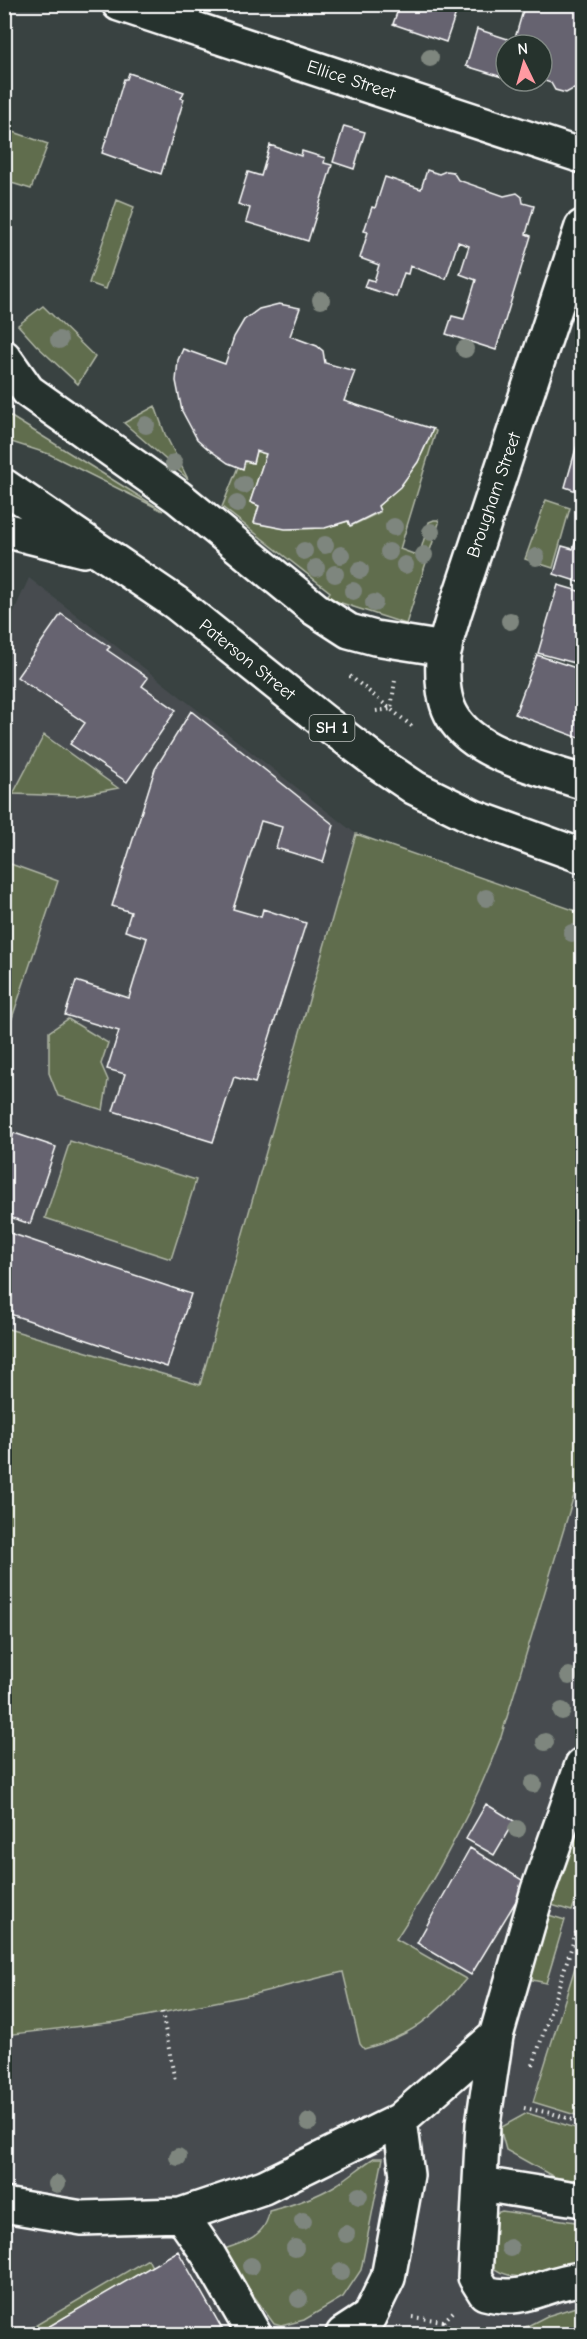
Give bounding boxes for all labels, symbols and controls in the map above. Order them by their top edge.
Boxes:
north arrow [494,33,554,93]
text: N [517,40,529,58]
street label: Ellice Street [304,56,399,104]
street label: Brougham Street [463,429,526,560]
street label: Paterson Street [195,615,300,706]
road number: SH 1 [310,715,354,741]

